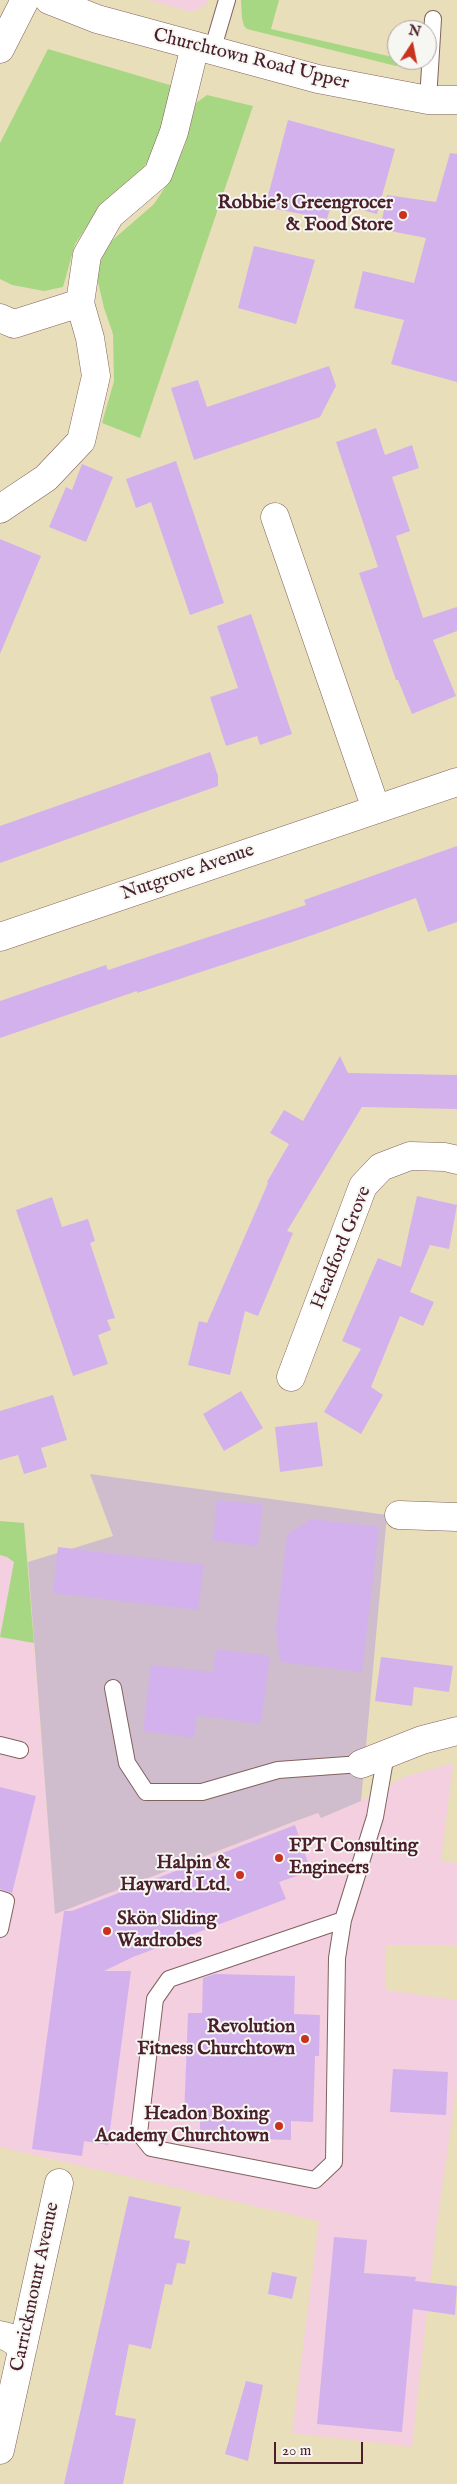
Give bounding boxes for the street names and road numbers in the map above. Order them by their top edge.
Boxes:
street label: Churchtown Road Upper [151,25,351,95]
street label: Nutgrove Avenue [119,840,257,906]
street label: Headford Grove [307,1183,377,1313]
street label: Carrickmount Avenue [7,2200,65,2374]

